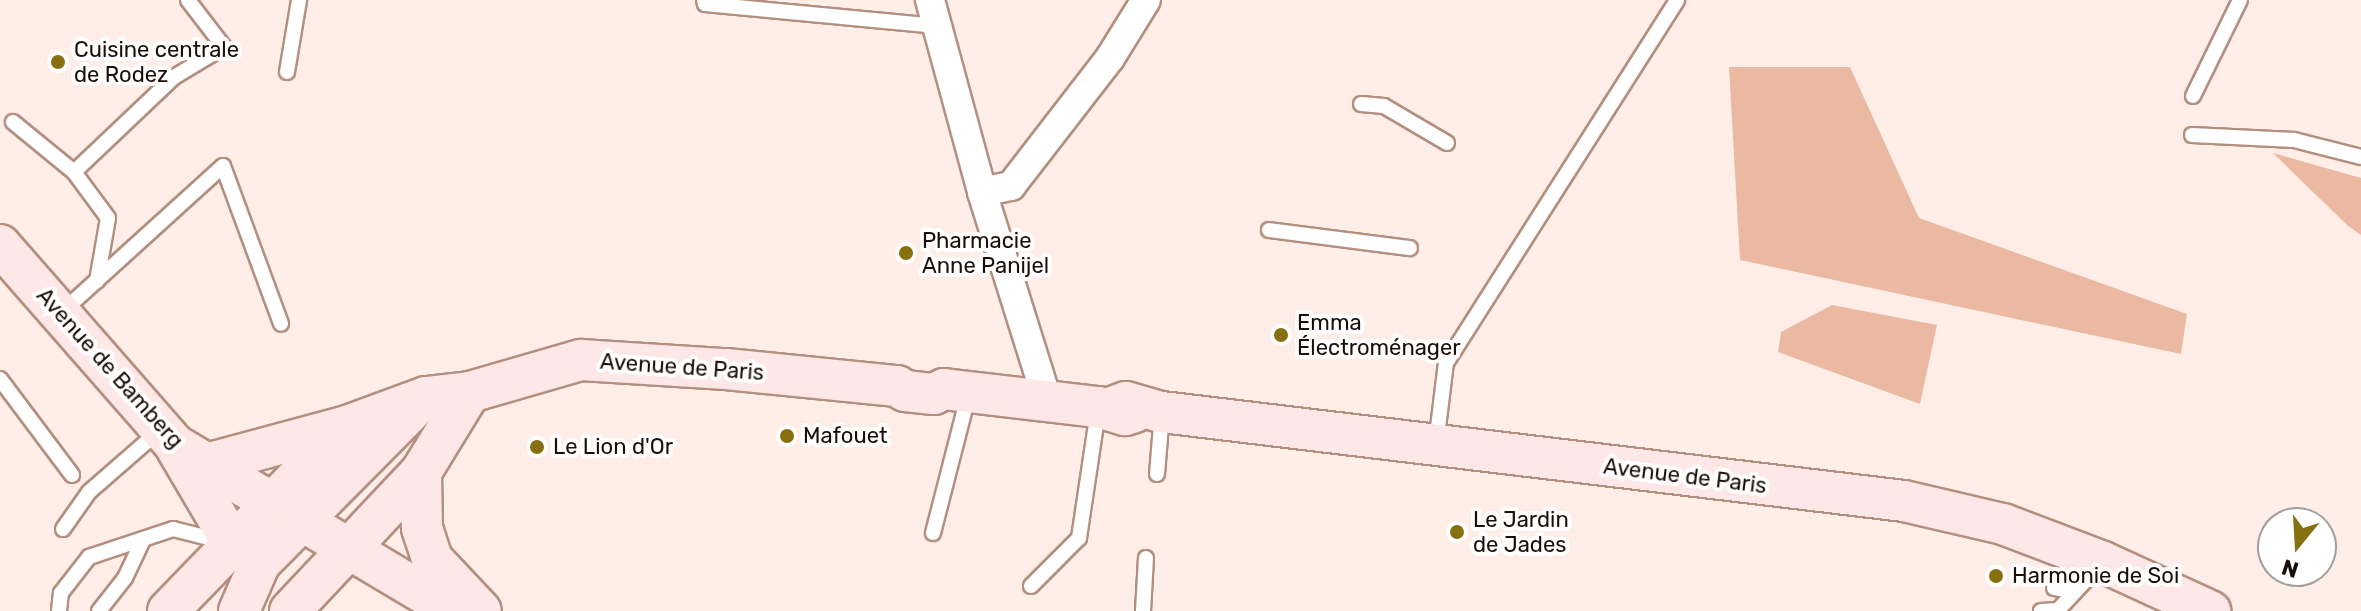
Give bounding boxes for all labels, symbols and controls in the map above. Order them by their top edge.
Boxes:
place label: Cuisine centrale de Rodez [74,36,239,88]
marker: Cuisine centrale de Rodez [49,53,67,71]
place label: Pharmacie Anne Panijel [922,227,1049,278]
marker: Pharmacie Anne Panijel [897,244,915,262]
street label: Avenue de Bamberg [31,283,189,453]
place label: Emma Électroménager [1297,309,1461,360]
marker: Emma Électroménager [1272,326,1290,344]
street label: Avenue de Paris [599,348,765,386]
place label: Mafouet [803,423,887,449]
marker: Mafouet [778,427,796,445]
place label: Le Lion d'Or [553,434,673,460]
marker: Le Lion d'Or [528,438,546,456]
street label: Avenue de Paris [1602,453,1768,499]
place label: Le Jardin de Jades [1473,506,1569,558]
north arrow [2257,507,2337,587]
marker: Le Jardin de Jades [1448,523,1466,541]
text: N [2278,553,2302,584]
place label: Harmonie de Soi [2012,563,2179,589]
marker: Harmonie de Soi [1987,567,2005,585]

